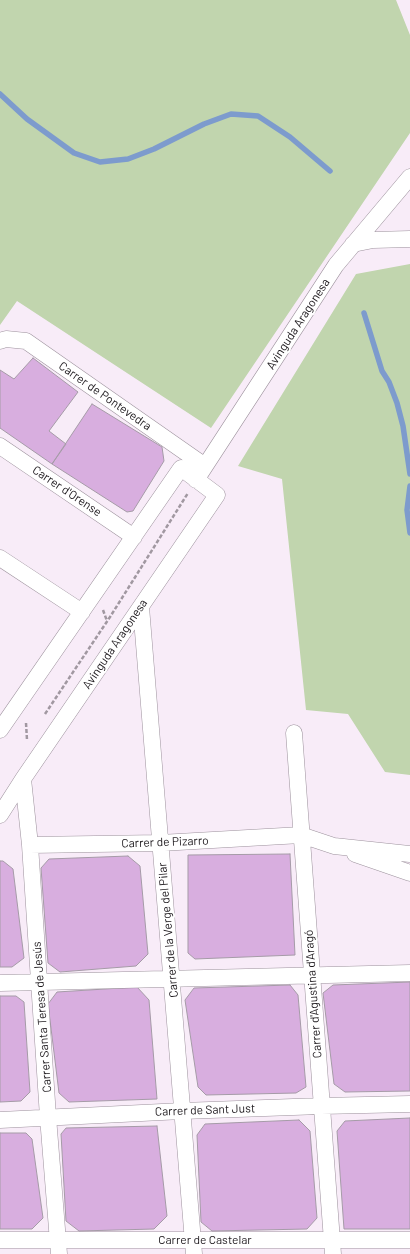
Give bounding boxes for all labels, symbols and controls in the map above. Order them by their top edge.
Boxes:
street label: Avinguda Aragonesa [263,276,333,372]
street label: Carrer de Pontevedra [56,359,154,433]
street label: Carrer d'Orense [30,463,104,519]
street label: Avinguda Aragonesa [80,596,150,692]
street label: Carrer de Pizarro [121,833,209,851]
street label: Carrer de la Verge del Pilar [155,862,181,998]
street label: Carrer d'Agustina d'Aragó [301,929,325,1059]
street label: Carrer Santa Teresa de Jesús [30,941,54,1093]
street label: Carrer de Sant Just [155,1101,255,1119]
street label: Carrer de Castelar [158,1233,252,1247]

